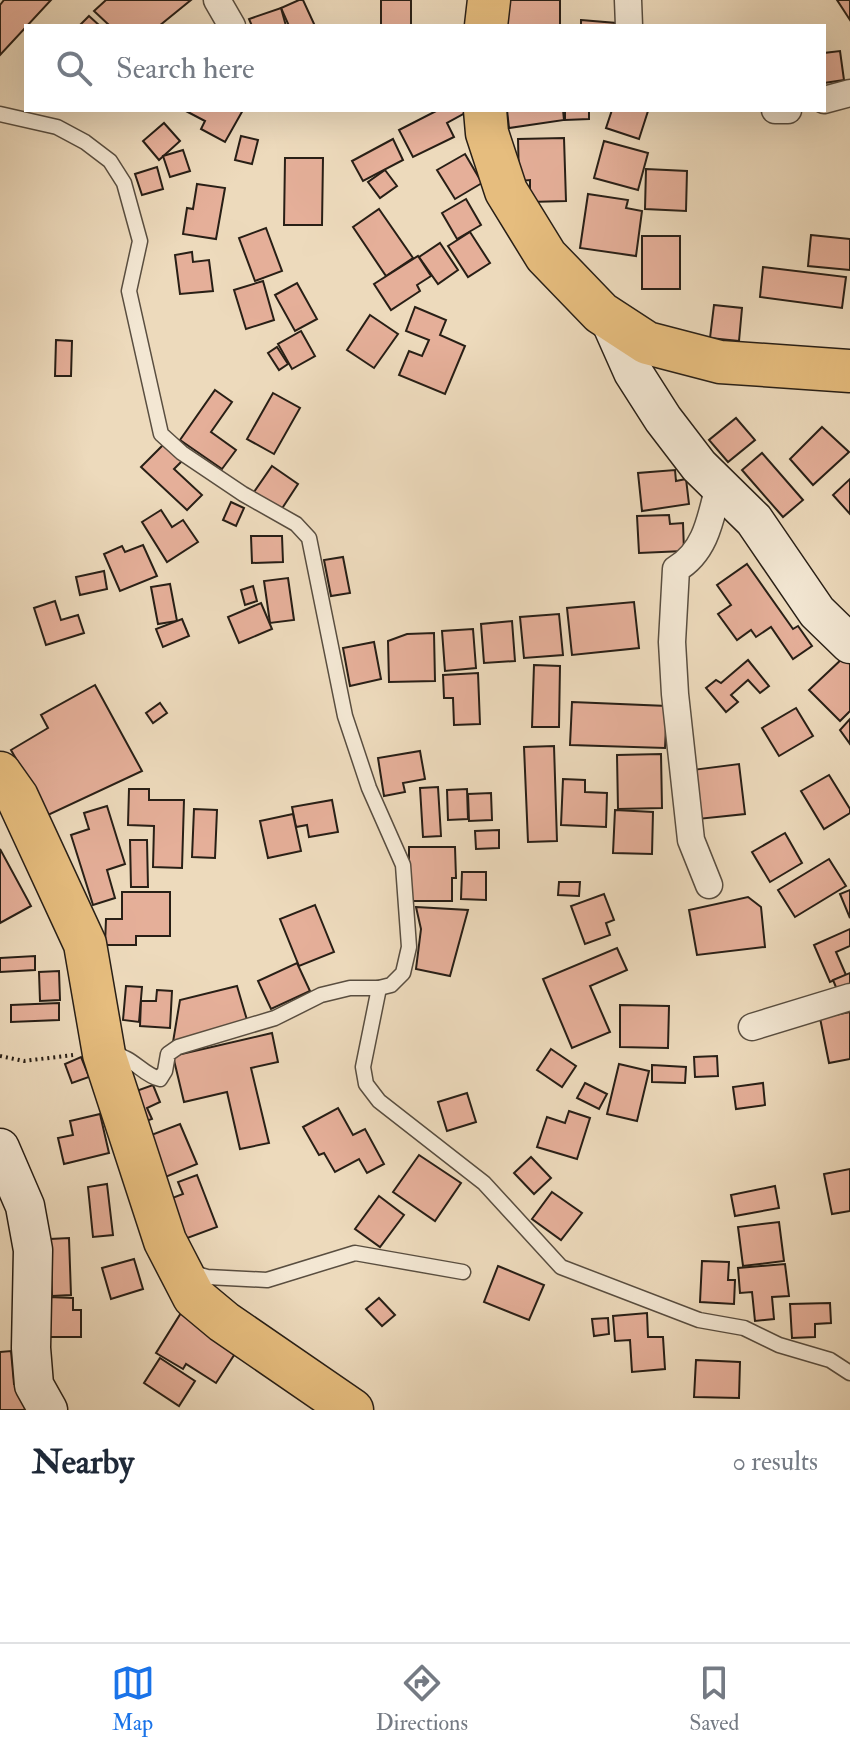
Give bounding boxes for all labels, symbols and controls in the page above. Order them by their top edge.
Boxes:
search box [24,24,826,112]
icon: search [52,46,96,90]
text: Search here [116,50,255,87]
text: Nearby [32,1441,134,1484]
text: 0 results [733,1446,818,1478]
tab: Map [111,1661,155,1737]
tab: Directions [376,1661,468,1737]
tab: Saved [689,1661,739,1737]

